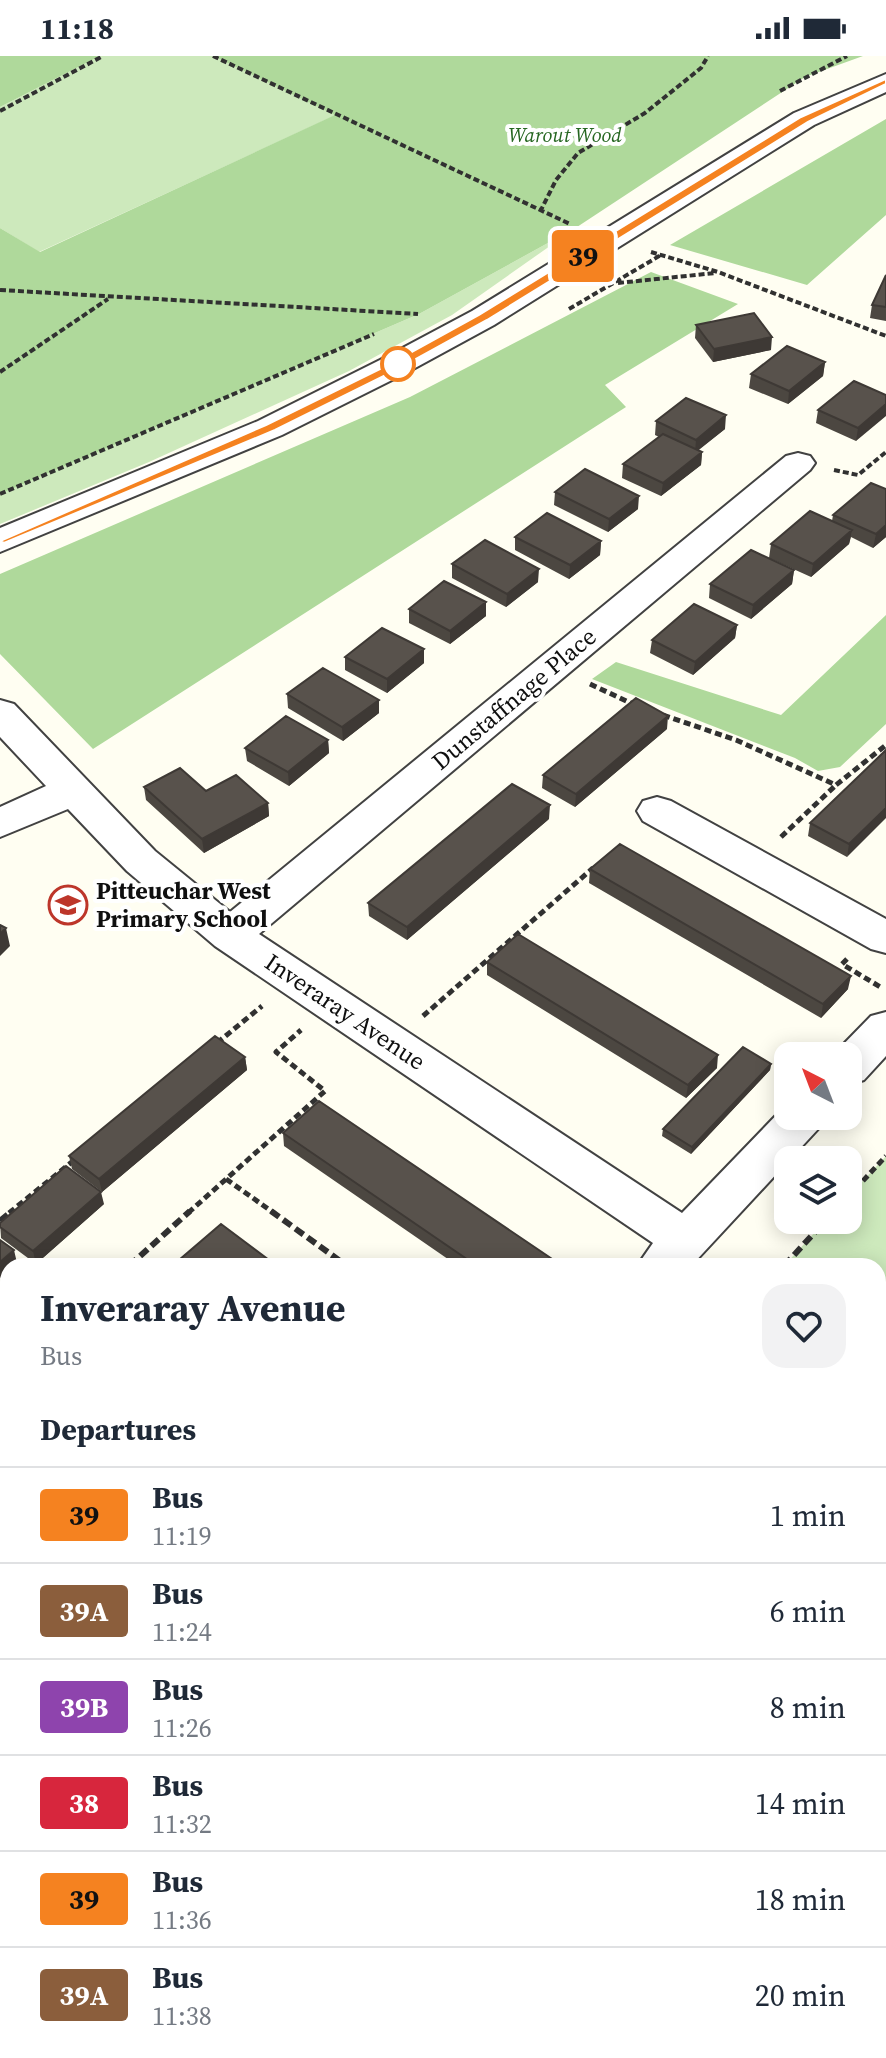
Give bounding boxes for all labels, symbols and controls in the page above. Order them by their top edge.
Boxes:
text: 11:18 [40,8,114,49]
park label: Warout Wood [508,121,622,149]
line badge: 39 [547,230,619,282]
text: 39 [568,237,598,275]
unlabelled marker [381,347,415,381]
street label: Dunstaffnage Place [424,620,603,777]
place label: Pitteuchar West Primary School [96,874,271,935]
school or university icon: Pitteuchar West Primary School [47,884,89,926]
street label: Inveraray Avenue [258,946,432,1078]
north arrow [774,1042,862,1130]
map controls [774,1042,862,1234]
button: layers [774,1146,862,1234]
text: Inveraray Avenue [40,1282,346,1334]
button: heart [762,1284,846,1368]
text: Bus [40,1338,82,1374]
text: Departures [40,1409,196,1450]
text: Bus [152,1477,203,1518]
text: 1 min [770,1495,846,1536]
text: 39 [69,1496,99,1534]
text: 11:19 [152,1518,212,1554]
text: Bus [152,1573,203,1614]
text: 6 min [770,1591,846,1632]
text: 39A [59,1592,109,1630]
text: 11:24 [152,1614,212,1650]
text: Bus [152,1669,203,1710]
text: 8 min [770,1687,846,1728]
text: 39B [60,1688,108,1726]
text: 11:26 [152,1710,212,1746]
text: Bus [152,1765,203,1806]
text: 14 min [755,1783,846,1824]
text: 38 [69,1784,99,1822]
text: 11:32 [152,1806,212,1842]
text: Bus [152,1861,203,1902]
text: 18 min [755,1879,846,1920]
text: 39 [69,1880,99,1918]
text: 11:36 [152,1902,212,1938]
text: Bus [152,1957,203,1998]
text: 20 min [755,1975,846,2016]
text: 39A [59,1976,109,2014]
text: 11:38 [152,1998,212,2034]

